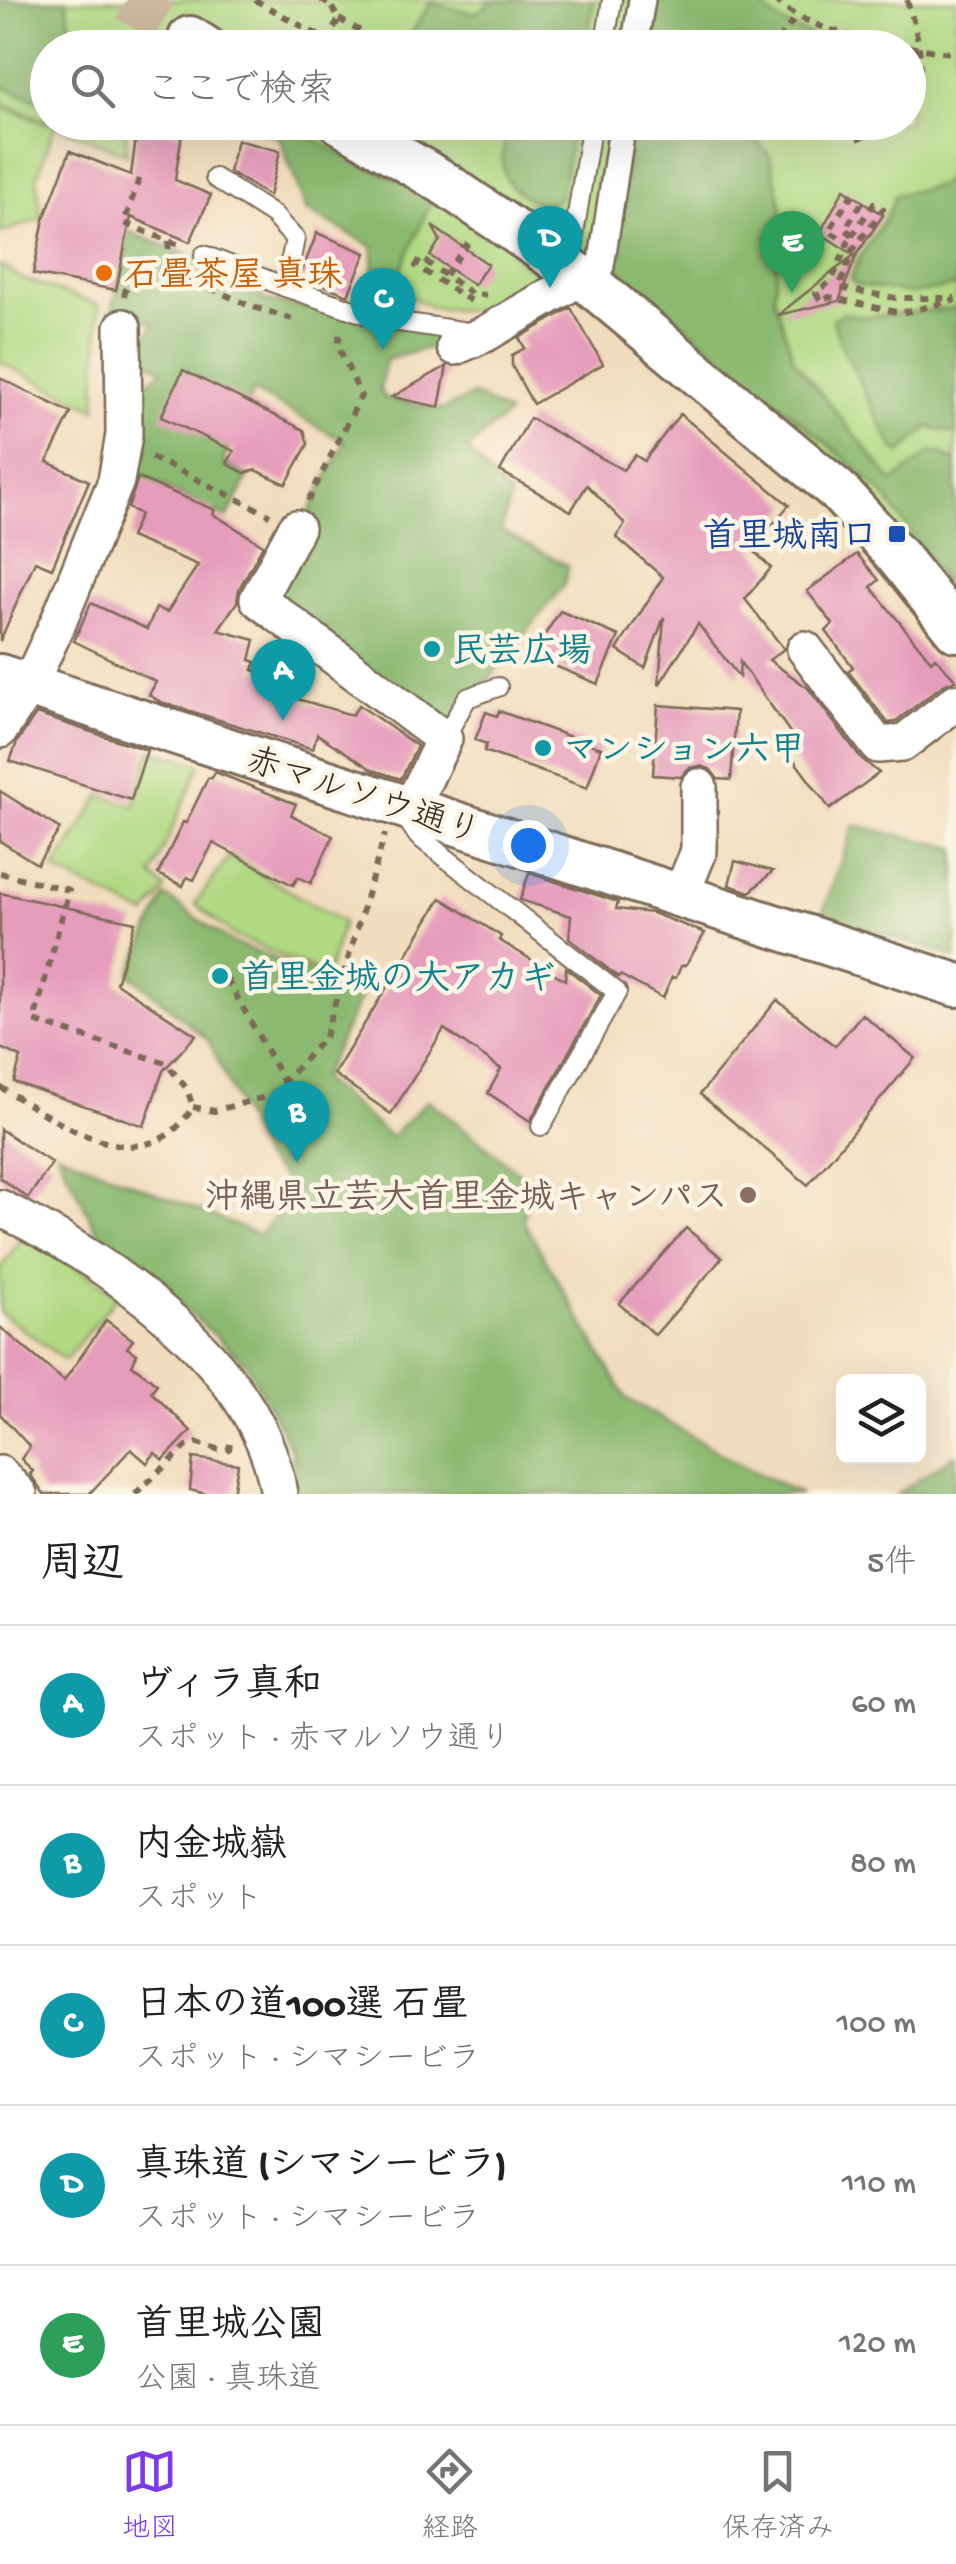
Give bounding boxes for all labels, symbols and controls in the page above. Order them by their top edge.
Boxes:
search box [30,30,926,140]
icon: search [65,58,120,113]
text: ここで検索 [145,71,335,115]
pin: D [518,206,582,288]
pin: E [760,210,824,293]
place label: 石畳茶屋 真珠 [124,256,342,299]
marker: 石畳茶屋 真珠 [93,262,115,284]
pin: C [350,268,416,350]
place label: 首里城南口 [702,517,877,560]
marker: 首里城南口 [886,523,908,545]
place label: 民芸広場 [452,632,592,675]
pin: A [250,638,316,721]
marker: 民芸広場 [421,638,443,660]
place label: マンション六甲 [563,732,805,774]
marker: マンション六甲 [532,737,554,759]
street label: 赤マルソウ通り [240,740,485,856]
your location [503,820,554,871]
place label: 首里金城の大アカギ [240,959,555,1002]
marker: 首里金城の大アカギ [209,965,231,987]
pin: B [264,1080,330,1163]
place label: 沖縄県立芸大首里金城キャンパス [204,1178,728,1221]
marker: 沖縄県立芸大首里金城キャンパス [737,1184,759,1206]
map controls [836,1374,926,1464]
button: layers [836,1374,926,1464]
text: 周辺 [40,1543,124,1592]
text: 5件 [867,1546,916,1584]
text: ヴィラ真和 [135,1666,322,1710]
text: A [63,1686,82,1724]
text: 60 m [851,1686,916,1724]
text: スポット · 赤マルソウ通り [135,1722,512,1760]
text: 内金城嶽 [135,1826,287,1870]
text: B [64,1846,81,1884]
text: 80 m [850,1846,916,1884]
text: スポット [135,1882,263,1920]
text: 日本の道100選 石畳 [135,1986,469,2030]
text: C [64,2006,81,2044]
text: 100 m [836,2006,916,2044]
text: スポット · シマシービラ [135,2042,480,2080]
text: 真珠道 (シマシービラ) [135,2146,507,2190]
text: D [62,2166,83,2204]
text: 110 m [842,2166,916,2204]
text: スポット · シマシービラ [135,2202,480,2240]
text: 首里城公園 [135,2306,325,2350]
text: E [63,2326,82,2364]
text: 120 m [839,2326,916,2364]
text: 公園 · 真珠道 [135,2362,320,2400]
tab: 地図 [122,2444,178,2547]
tab: 経路 [422,2444,478,2547]
tab: 保存済み [722,2444,834,2547]

